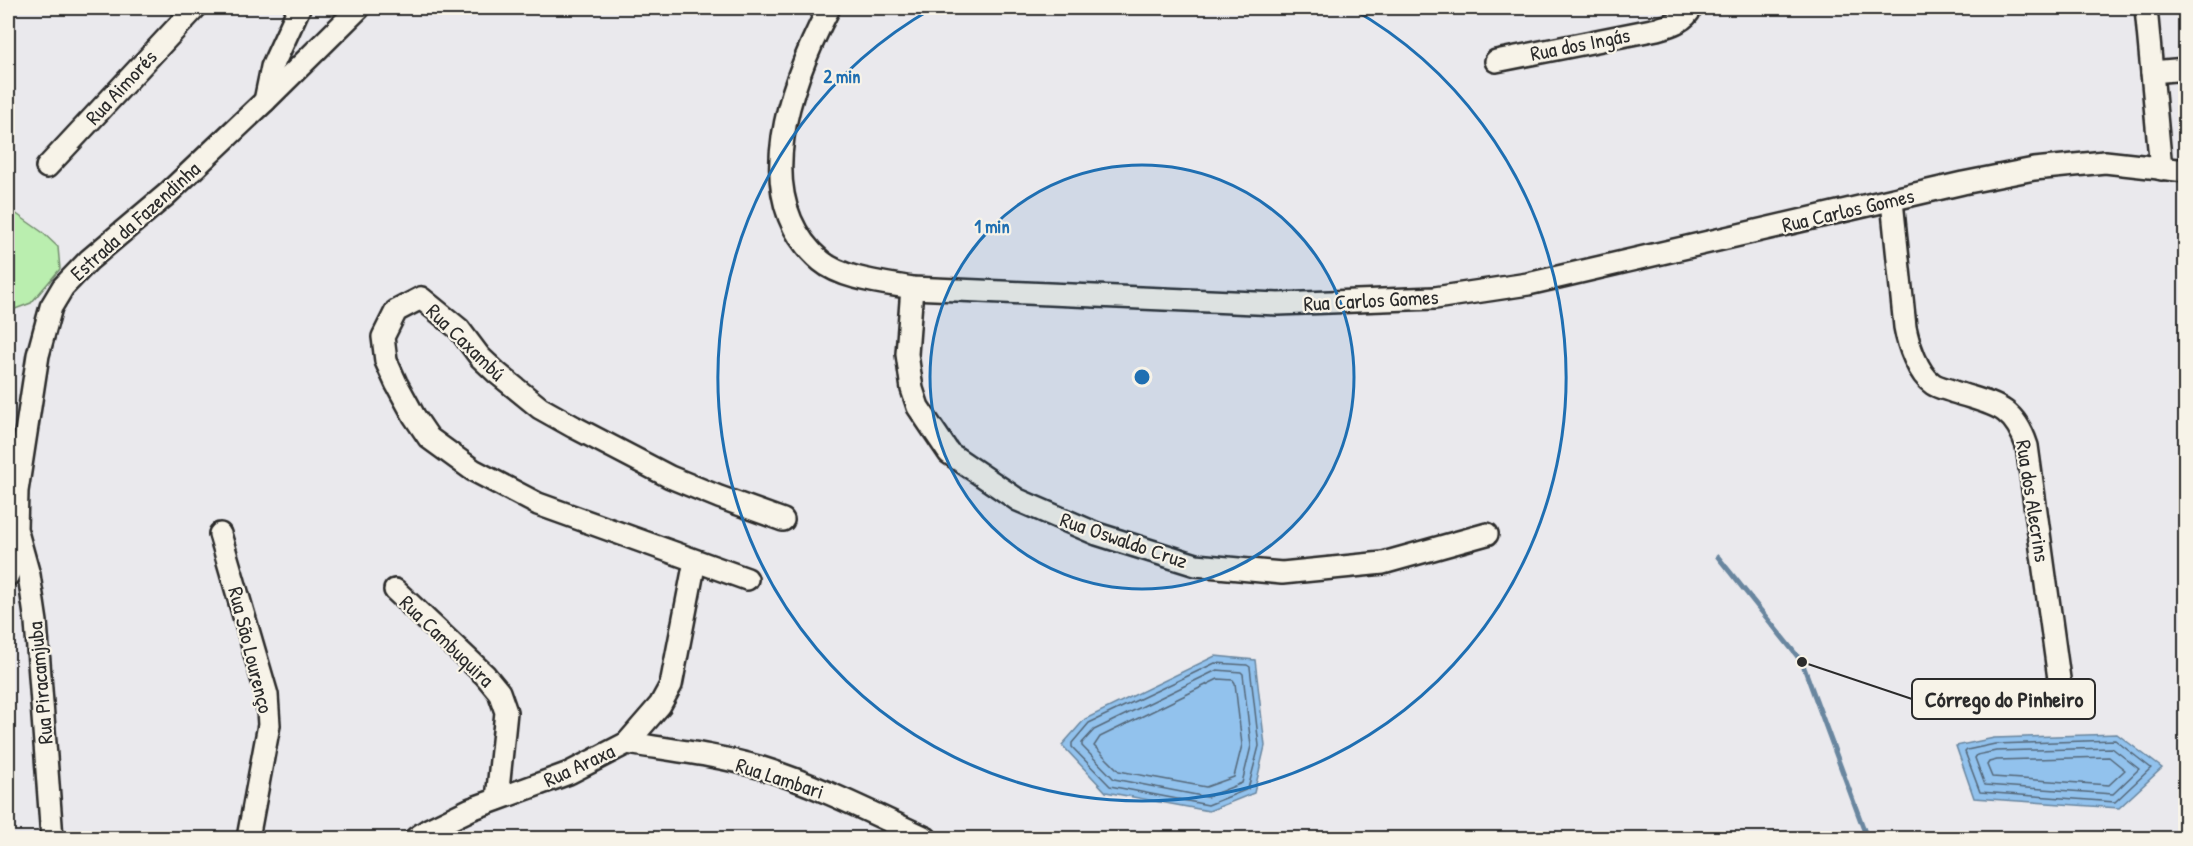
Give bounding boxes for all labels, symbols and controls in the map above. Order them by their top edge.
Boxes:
street label: Rua dos Ingás [1528,20,1632,68]
street label: Rua Aimorés [79,43,163,131]
text: 2 min [824,64,860,89]
street label: Estrada da Fazendinha [64,155,206,287]
street label: Rua Carlos Gomes [1779,181,1917,239]
text: 1 min [974,214,1010,239]
street label: Rua Carlos Gomes [1303,282,1439,318]
street label: Rua Caxambú [420,297,512,387]
centre of rings [1132,367,1152,387]
street label: Rua dos Alecrins [2009,438,2057,564]
street label: Rua Oswaldo Cruz [1057,505,1191,575]
street label: Rua São Lourenço [221,584,281,716]
street label: Rua Cambuquira [393,588,501,694]
street label: Rua Piracamjuba [20,620,60,746]
callout: Córrego do Pinheiro [1912,679,2095,719]
text: Córrego do Pinheiro [1925,684,2083,715]
street label: Rua Araxa [539,736,619,794]
street label: Rua Lambari [732,750,828,806]

